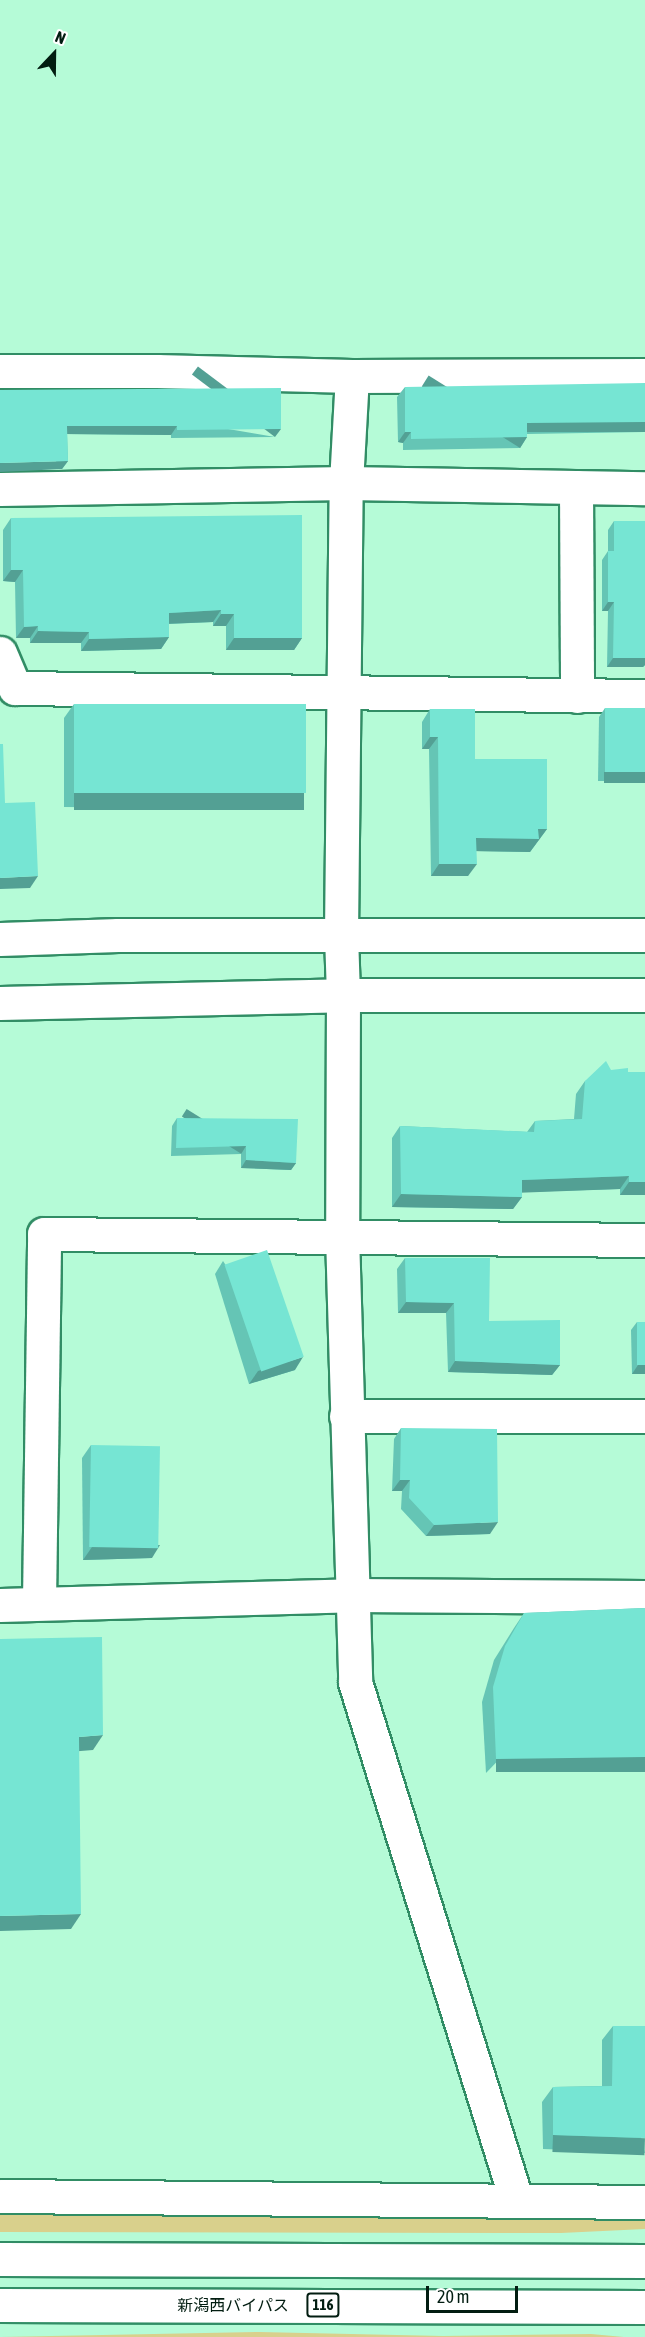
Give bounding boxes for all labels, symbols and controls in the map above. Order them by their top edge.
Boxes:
north arrow [24,24,84,84]
text: N [53,27,68,47]
scale bar [429,2274,520,2312]
text: 20 m [437,2286,469,2307]
road number: 116 [305,2293,341,2317]
street label: 新潟西バイパス [177,2295,289,2315]

